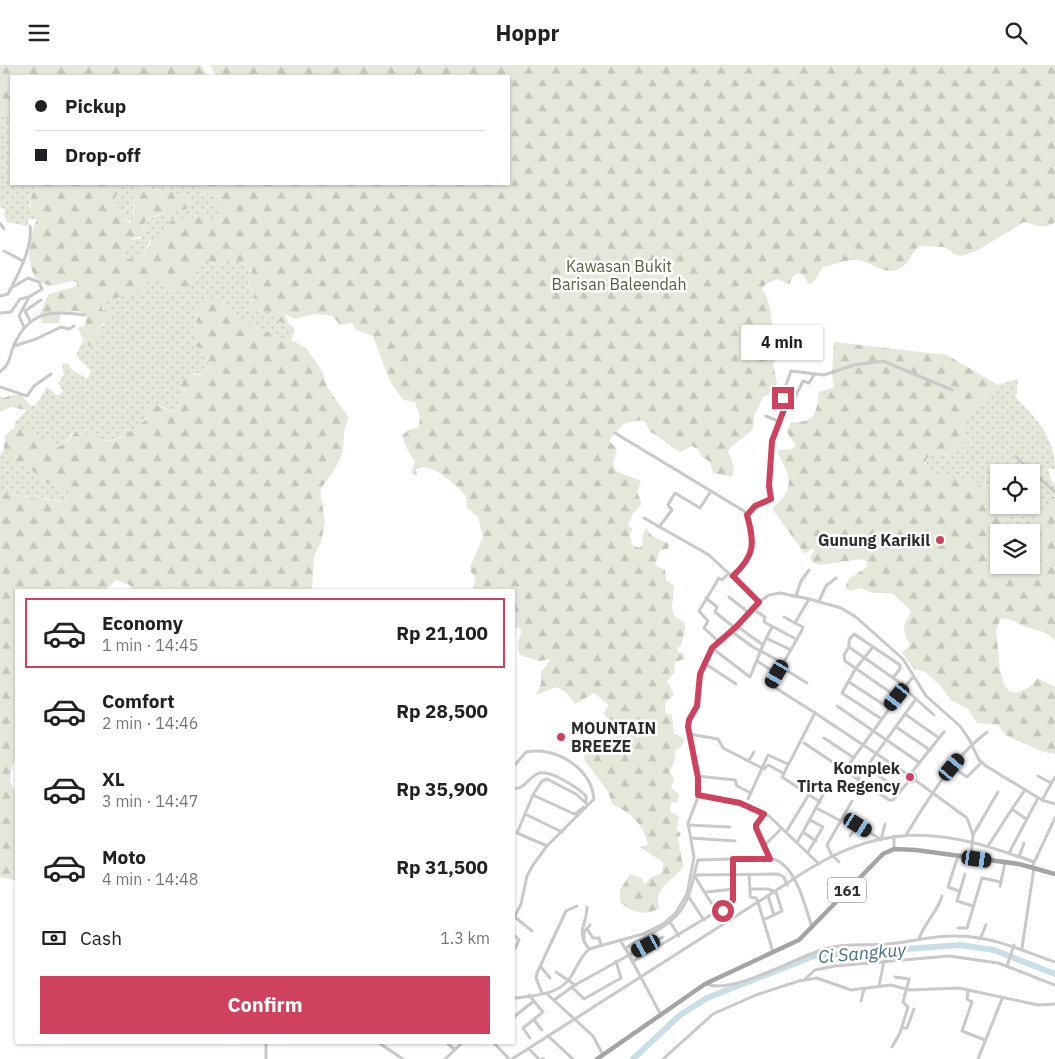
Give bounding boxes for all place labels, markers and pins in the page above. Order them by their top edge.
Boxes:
place label: Gunung Karikil [818,530,930,550]
marker: Gunung Karikil [934,534,946,546]
place label: MOUNTAIN BREEZE [571,718,656,756]
marker: MOUNTAIN BREEZE [555,731,567,743]
place label: Komplek Tirta Regency [797,758,901,796]
marker: Komplek Tirta Regency [904,771,916,783]

